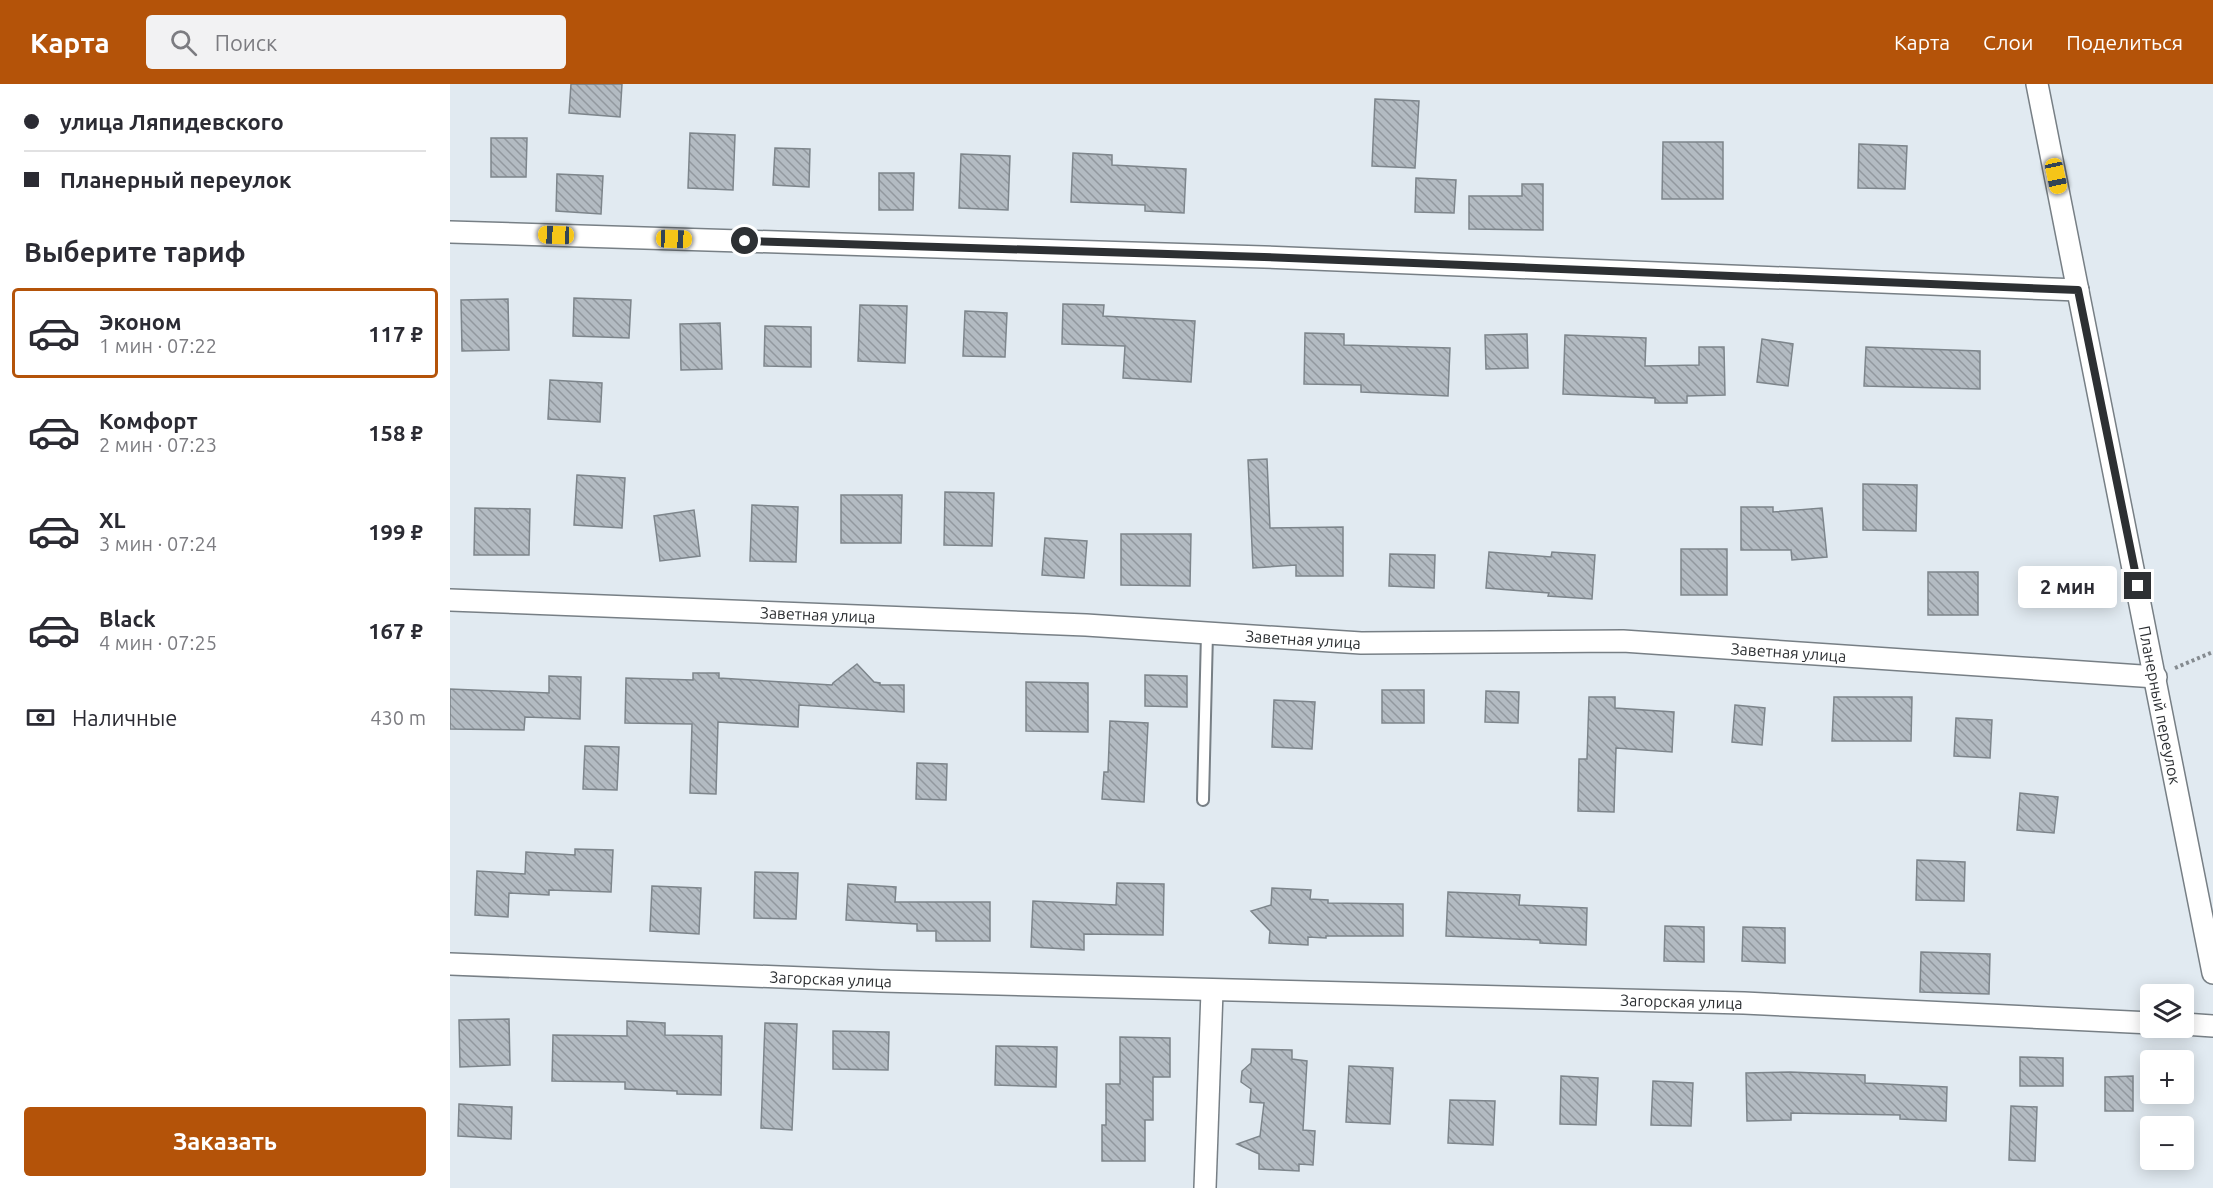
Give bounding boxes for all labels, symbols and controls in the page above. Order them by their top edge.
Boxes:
search box [146,15,566,69]
icon: search [167,26,200,59]
text: Карта [30,27,110,58]
text: Поиск [215,30,277,55]
text: Карта [1894,30,1950,54]
text: Слои [1983,30,2033,54]
text: Поделиться [2066,30,2183,54]
text: улица Ляпидевского [60,109,284,134]
car [2043,157,2069,195]
text: Планерный переулок [60,167,292,192]
car [538,225,574,245]
route start [731,227,758,254]
car [656,229,692,249]
text: Выберите тариф [24,237,246,267]
icon: car [27,306,81,360]
text: Эконом [99,309,181,334]
text: 117 ₽ [368,321,423,346]
text: 1 мин · 07:22 [99,334,217,357]
icon: car [27,405,81,459]
text: Комфорт [99,408,198,433]
text: 158 ₽ [368,420,423,445]
text: 2 мин · 07:23 [99,433,217,456]
icon: car [27,504,81,558]
text: XL [99,507,126,532]
text: 199 ₽ [368,519,423,544]
text: 3 мин · 07:24 [99,532,217,555]
callout: 2 мин [2018,565,2117,607]
route end [2124,572,2151,599]
text: 2 мин [2040,575,2095,598]
icon: car [27,603,81,657]
street label: Заветная улица [760,603,876,626]
text: Black [99,606,156,631]
text: 167 ₽ [368,618,423,643]
street label: Планерный переулок [2135,624,2184,786]
street label: Заветная улица [1245,626,1361,652]
text: 4 мин · 07:25 [99,631,217,654]
street label: Заветная улица [1730,639,1847,665]
icon: cash [24,701,57,734]
text: Наличные [72,705,177,730]
text: 430 m [370,706,426,729]
street label: Загорская улица [769,968,892,990]
map controls [2140,984,2194,1170]
button: layers [2140,984,2194,1038]
street label: Загорская улица [1620,991,1743,1012]
button: + [2140,1050,2194,1104]
button: Заказать [24,1107,426,1176]
button: − [2140,1116,2194,1170]

